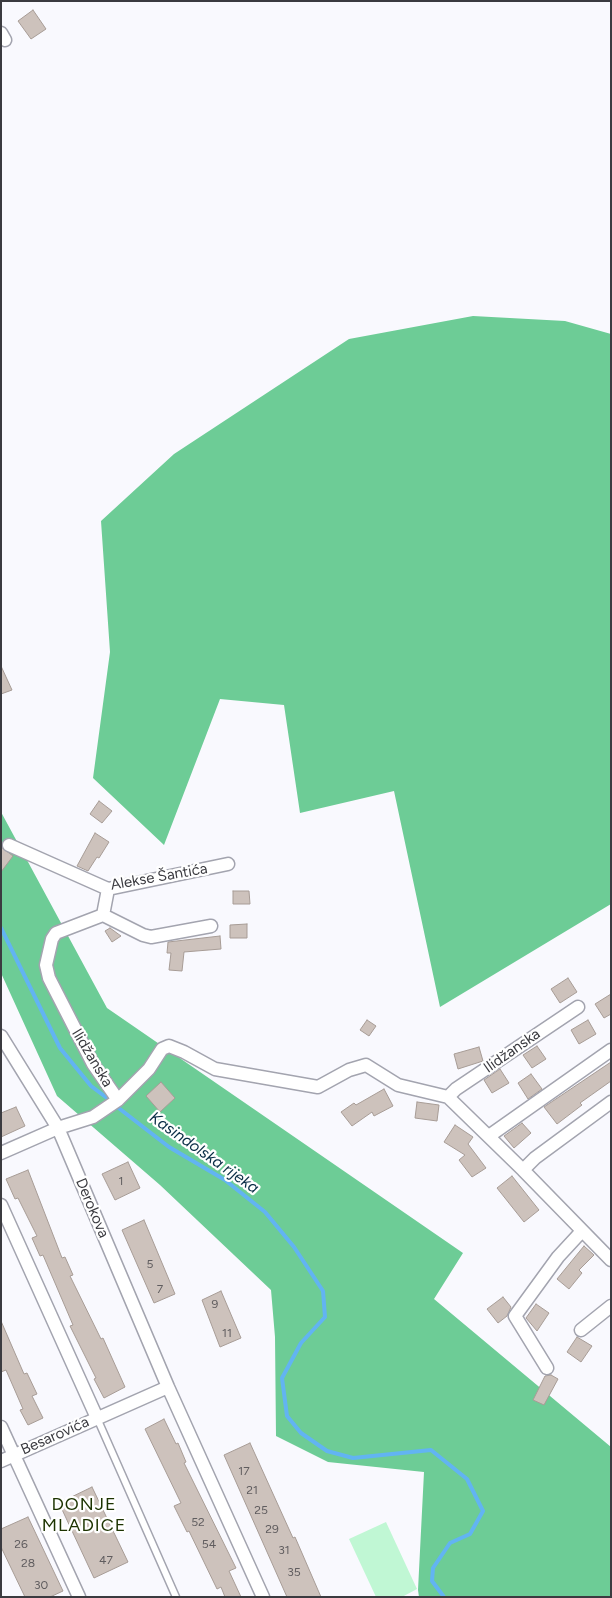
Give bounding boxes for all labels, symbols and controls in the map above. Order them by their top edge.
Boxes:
street label: Alekse Šantića [109,860,209,894]
street label: Ilidžanska [480,1025,544,1077]
street label: Ilidžanska [68,1026,116,1090]
water label: Kasindolska rijeka [146,1108,262,1198]
house number: 1 [119,1174,123,1188]
street label: Derokova [71,1175,113,1241]
house number: 5 [147,1257,153,1271]
house number: 7 [157,1282,163,1296]
house number: 9 [212,1297,218,1311]
house number: 11 [222,1326,232,1340]
street label: Besarovića [18,1413,92,1459]
house number: 17 [238,1464,250,1478]
house number: 21 [246,1483,258,1497]
district label: DONJE MLADICE [41,1494,127,1536]
house number: 25 [254,1503,268,1517]
house number: 52 [191,1515,205,1529]
house number: 29 [265,1522,279,1536]
house number: 26 [14,1537,28,1551]
house number: 54 [202,1537,216,1551]
house number: 31 [278,1543,290,1557]
house number: 47 [99,1553,113,1567]
house number: 28 [21,1556,35,1570]
house number: 35 [287,1565,301,1579]
house number: 30 [34,1578,48,1592]

